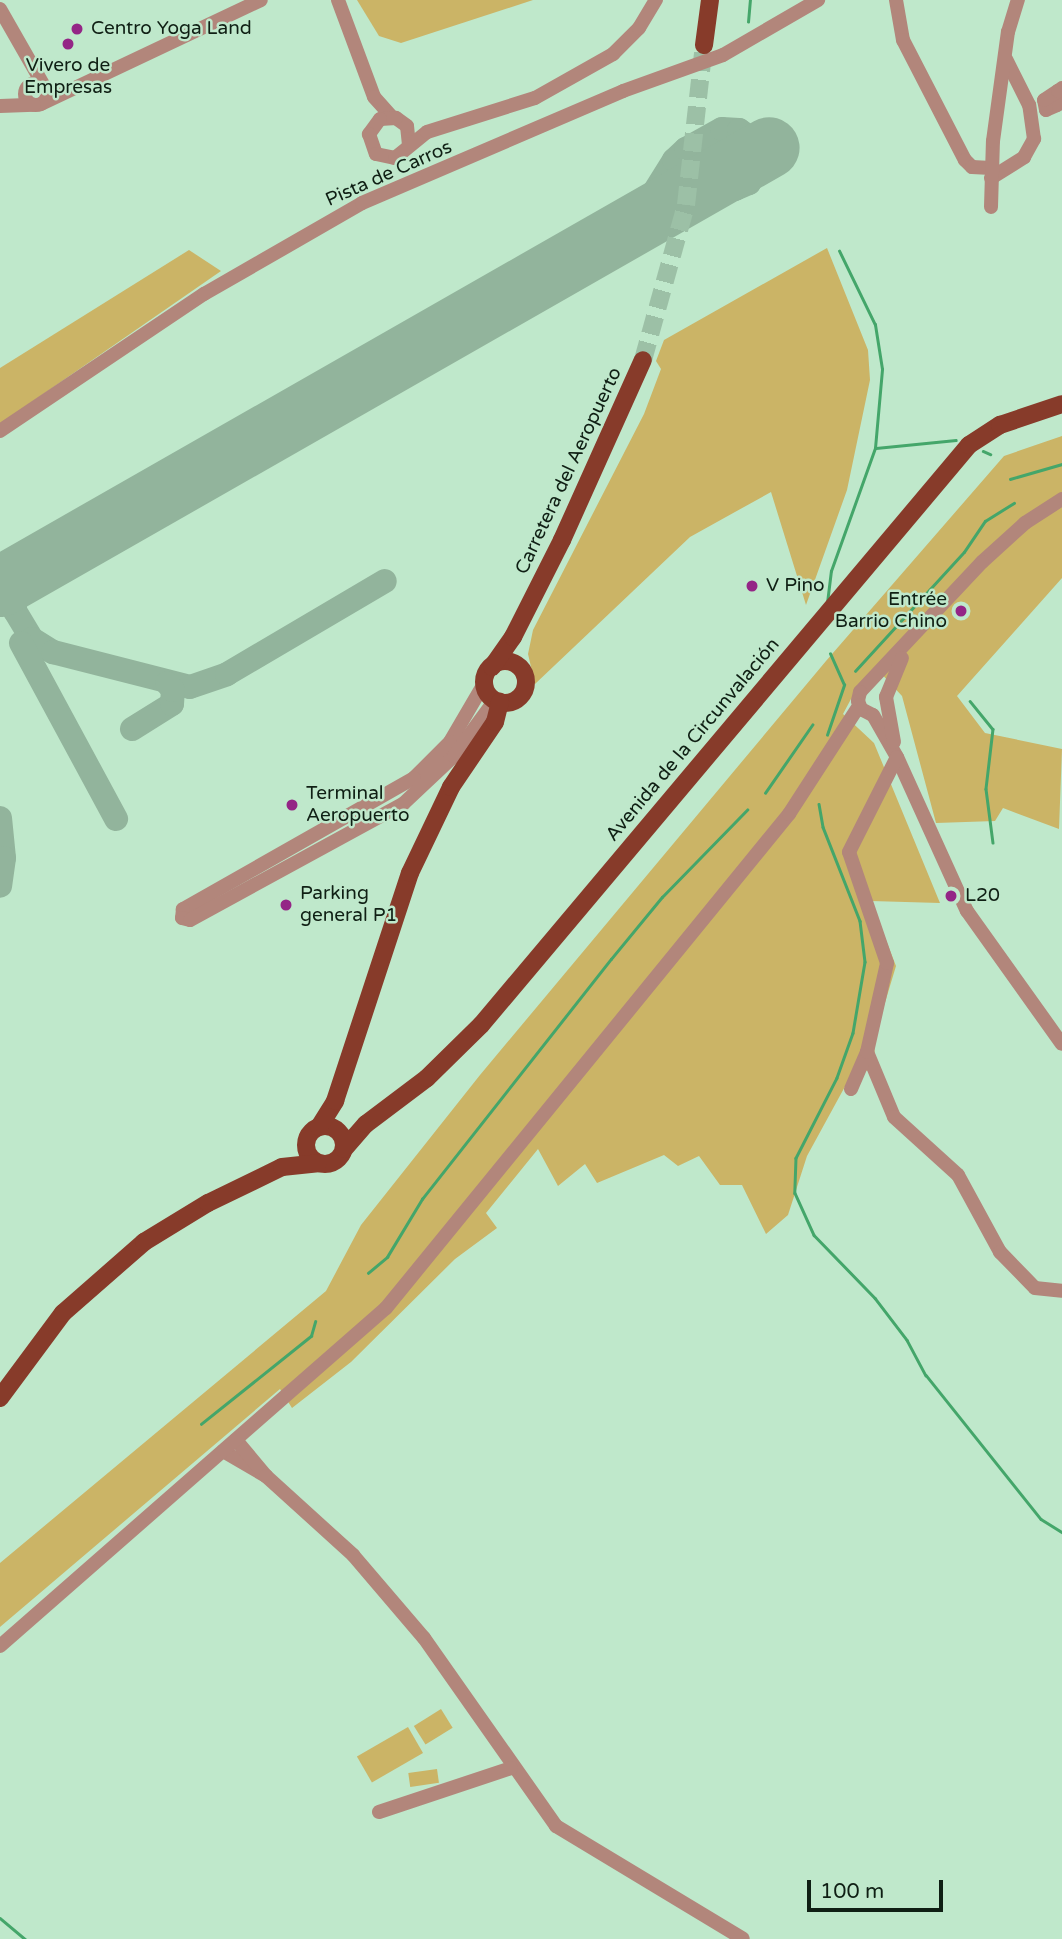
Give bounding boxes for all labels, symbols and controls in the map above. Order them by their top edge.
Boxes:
place label: Centro Yoga Land [91,18,252,40]
marker: Centro Yoga Land [69,21,85,37]
marker: Vivero de Empresas [60,36,76,52]
place label: Vivero de Empresas [24,55,112,99]
street label: Pista de Carros [322,136,456,212]
street label: Carretera del Aeropuerto [511,364,627,578]
place label: V Pino [766,575,825,597]
marker: V Pino [744,578,760,594]
place label: Entrée Barrio Chino [835,589,947,633]
marker: Entrée Barrio Chino [953,603,969,619]
street label: Avenida de la Circunvalación [601,634,785,846]
place label: Terminal Aeropuerto [306,783,410,827]
marker: Terminal Aeropuerto [284,797,300,813]
place label: Parking general P1 [300,883,397,927]
place label: L20 [965,885,1000,907]
marker: L20 [943,888,959,904]
marker: Parking general P1 [278,897,294,913]
scale bar [810,1866,946,1910]
text: 100 m [820,1879,884,1904]

